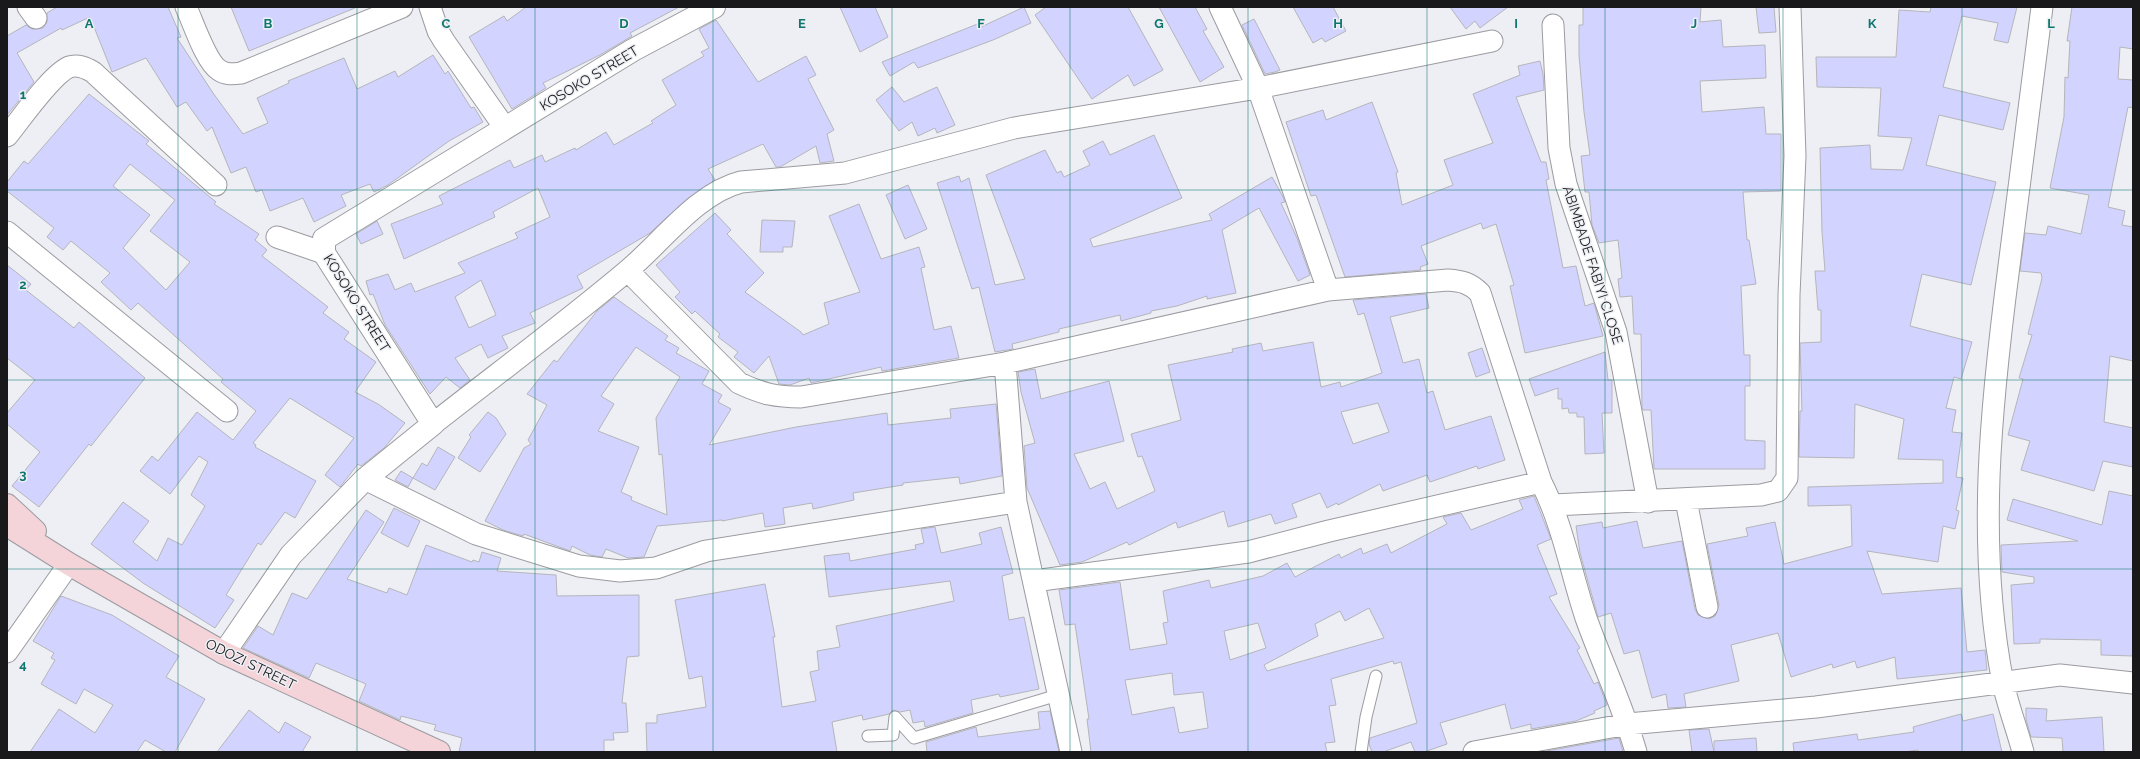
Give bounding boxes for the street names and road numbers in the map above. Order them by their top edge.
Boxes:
street label: KOSOKO STREET [537,42,642,114]
street label: ABIMBADE FABIYI CLOSE [1560,184,1626,346]
street label: KOSOKO STREET [320,251,394,355]
street label: ODOZI STREET [203,635,299,693]

